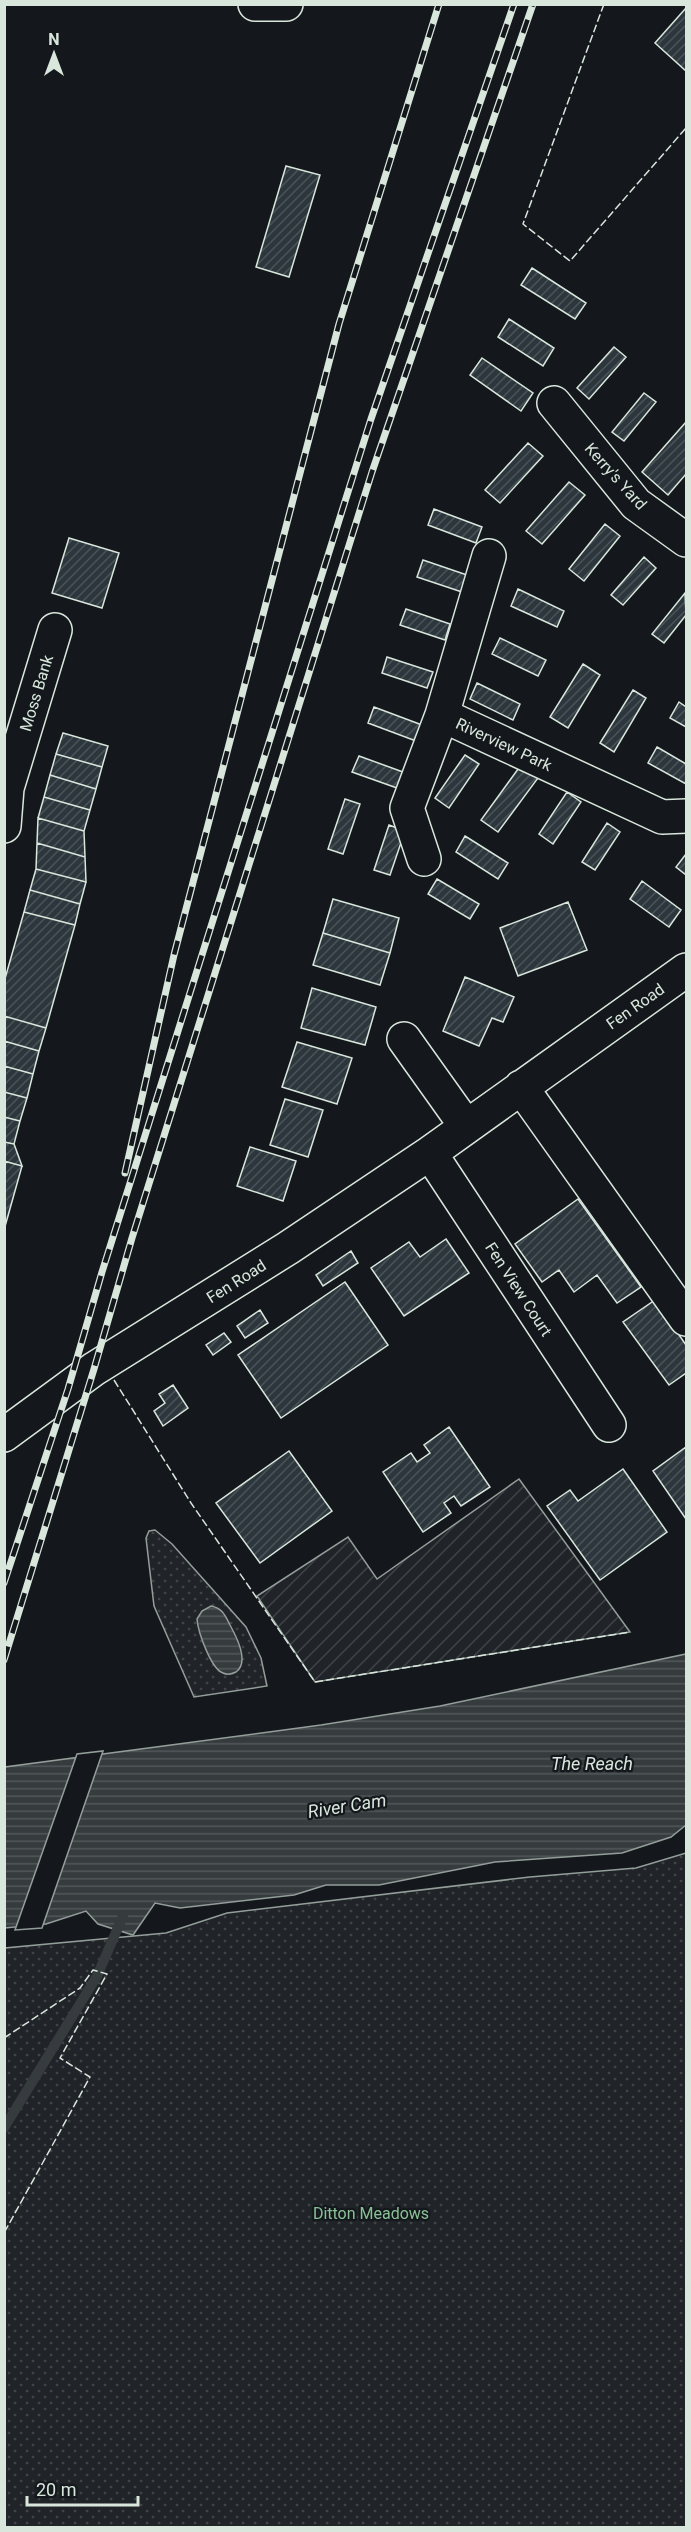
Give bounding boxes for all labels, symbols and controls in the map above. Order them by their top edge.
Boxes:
north arrow [24,24,84,84]
text: N [48,30,60,49]
street label: Kerry's Yard [581,439,651,514]
street label: Moss Bank [16,652,57,734]
street label: Riverview Park [453,714,556,775]
street label: Fen Road [603,980,668,1033]
street label: Fen View Court [481,1239,556,1340]
street label: Fen Road [203,1256,270,1307]
water label: The Reach [551,1753,633,1774]
water label: River Cam [306,1789,388,1822]
park label: Ditton Meadows [313,2204,429,2223]
scale bar [27,2469,138,2507]
text: 20 m [36,2479,76,2500]

